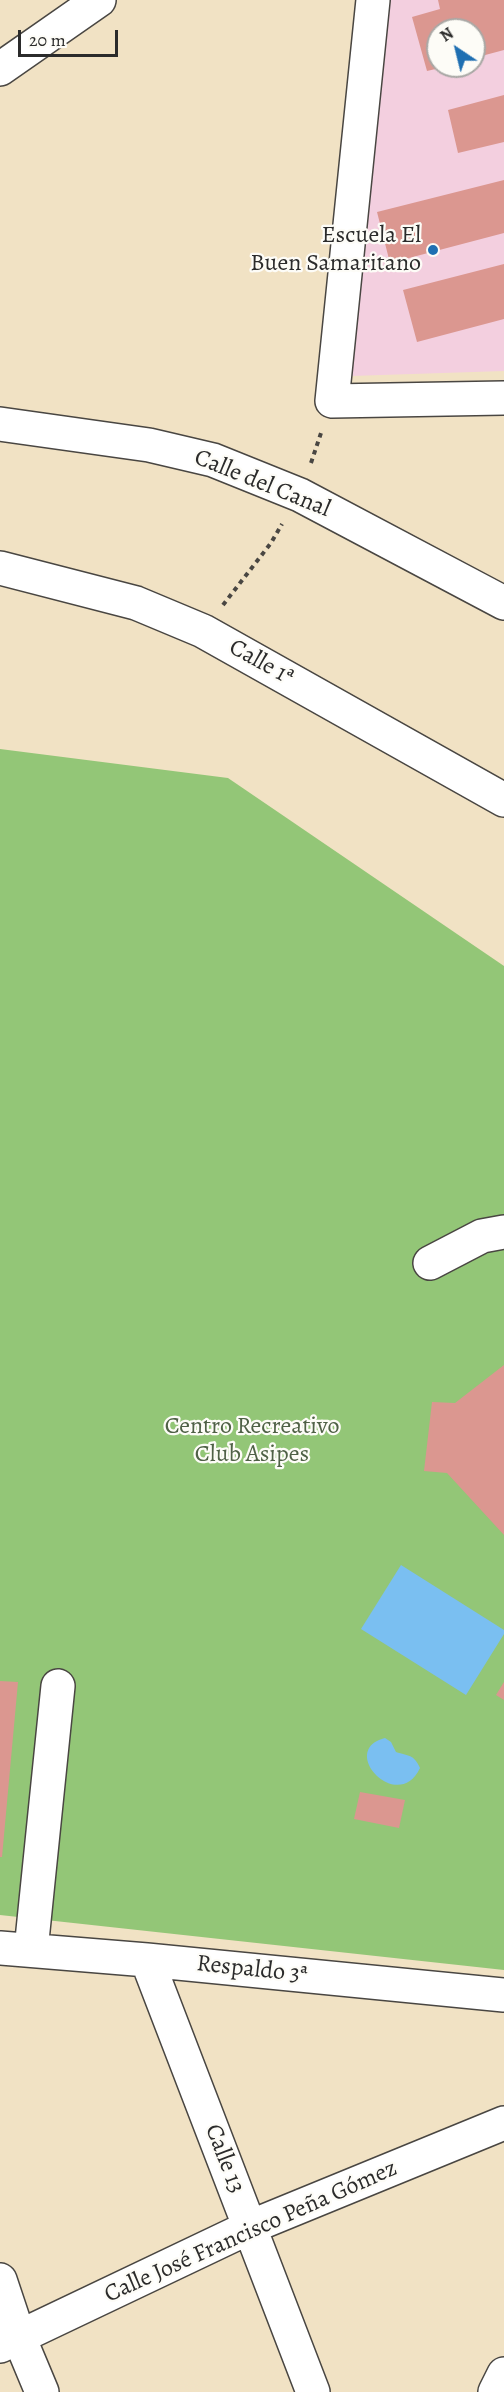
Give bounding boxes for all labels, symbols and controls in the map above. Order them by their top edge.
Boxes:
scale bar [21,18,122,56]
north arrow [426,18,486,78]
text: N [436,23,458,47]
text: 20 m [29,28,66,52]
place label: Escuela El Buen Samaritano [250,222,421,278]
marker: Escuela El Buen Samaritano [426,243,440,257]
street label: Calle del Canal [190,444,334,524]
street label: Calle 1ª [224,634,298,692]
park label: Centro Recreativo Club Asipes [165,1413,339,1469]
street label: Respaldo 3ª [195,1950,309,1990]
street label: Calle 13 [198,2120,250,2198]
street label: Calle José Francisco Peña Gómez [100,2154,402,2310]

